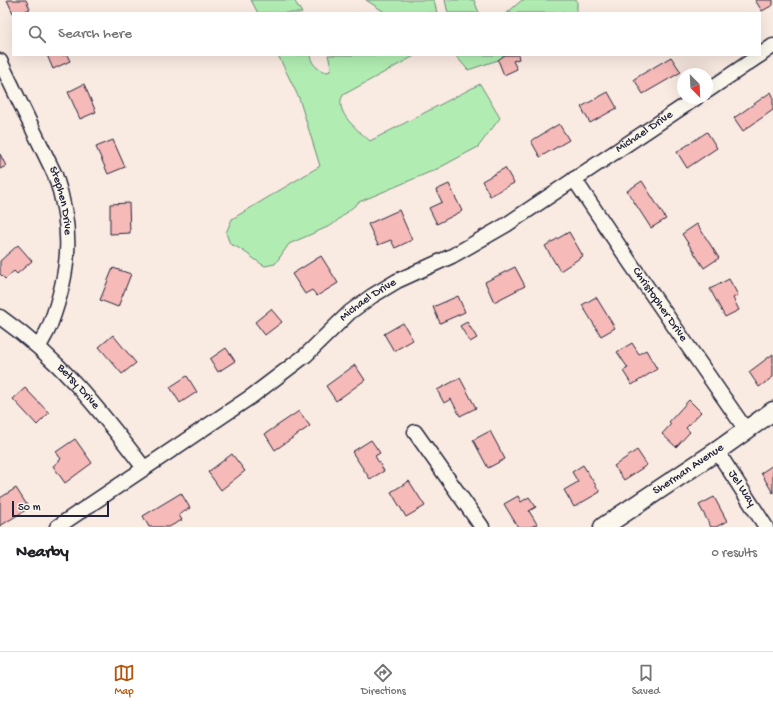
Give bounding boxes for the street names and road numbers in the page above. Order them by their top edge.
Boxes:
street label: Michael Drive [613,108,677,157]
street label: Stephen Drive [45,164,74,236]
street label: Christopher Drive [629,265,690,345]
street label: Michael Drive [337,275,400,325]
street label: Betsy Drive [53,361,103,413]
street label: Sherman Avenue [651,441,728,499]
street label: Jel Way [724,468,758,510]

